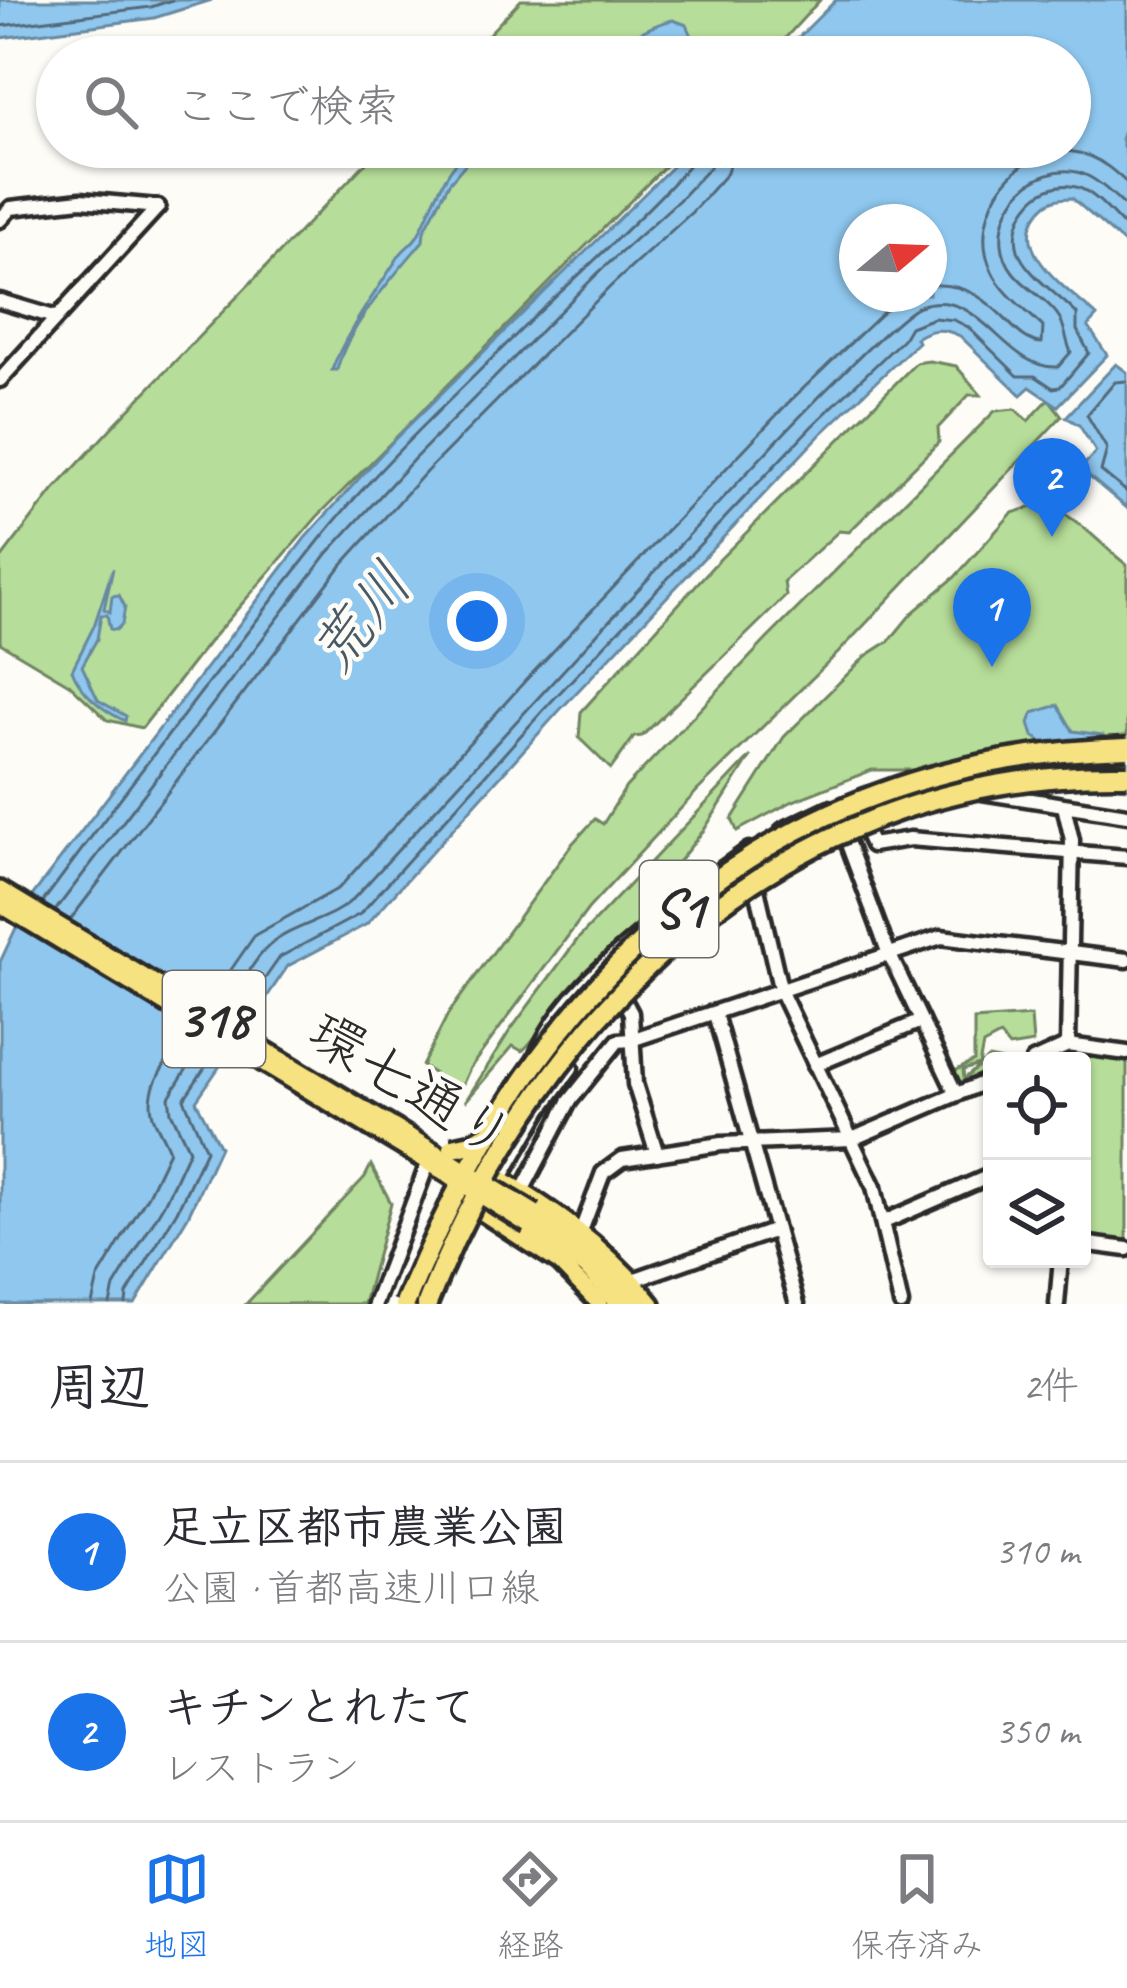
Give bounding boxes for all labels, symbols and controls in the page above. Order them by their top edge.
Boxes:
search box [36,36,1091,168]
icon: search [78,69,144,135]
text: ここで検索 [174,78,399,135]
north arrow [839,204,947,312]
pin: 2 [1013,438,1091,537]
water label: 荒川 [294,547,428,689]
pin: 1 [953,568,1031,667]
your location [447,591,507,651]
road number: S1 [640,861,718,957]
road number: 318 [163,971,265,1067]
street label: 環七通り [295,995,527,1175]
map controls [983,1052,1091,1268]
button: locate [983,1052,1091,1160]
button: layers [983,1160,1091,1268]
text: 周辺 [48,1355,150,1419]
text: 2件 [1022,1362,1079,1411]
text: 足立区都市農業公園 [162,1499,567,1556]
text: 1 [78,1527,96,1576]
text: 310 m [995,1527,1079,1576]
text: 公園 · 首都高速川口線 [162,1564,539,1613]
text: キチンとれたて [162,1679,476,1736]
text: 2 [78,1707,96,1756]
text: 350 m [995,1707,1079,1756]
text: レストラン [162,1744,360,1793]
tab: 地図 [144,1846,210,1966]
tab: 経路 [497,1846,563,1966]
tab: 保存済み [851,1846,983,1966]

